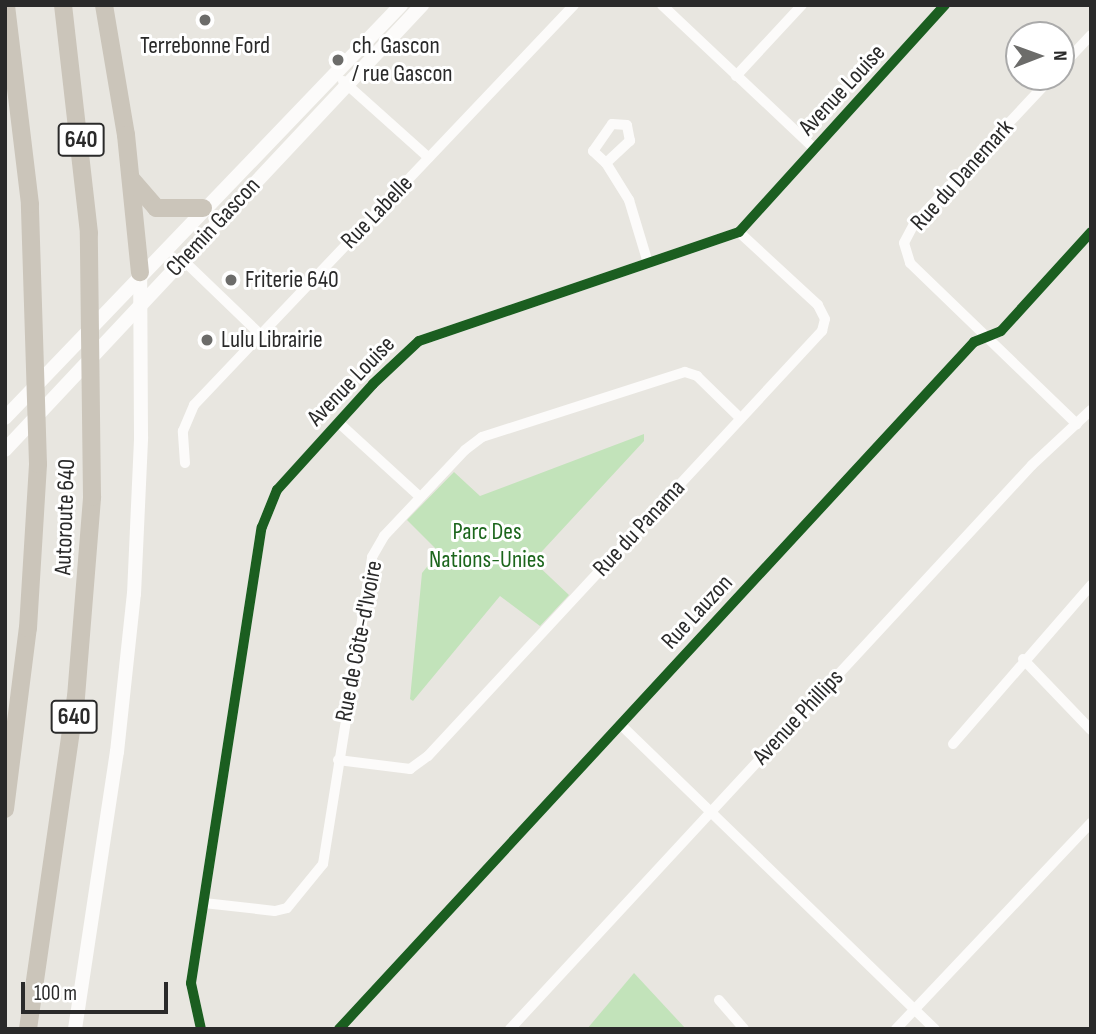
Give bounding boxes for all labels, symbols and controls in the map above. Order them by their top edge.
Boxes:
marker: Terrebonne Ford [197,12,213,28]
north arrow [1005,21,1075,91]
place label: Terrebonne Ford [140,32,270,60]
place label: ch. Gascon / rue Gascon [352,32,453,88]
street label: Avenue Louise [793,39,891,141]
text: N [1048,50,1071,61]
marker: ch. Gascon / rue Gascon [330,52,346,68]
street label: Rue du Danemark [904,113,1020,237]
road number: 640 [56,120,106,160]
street label: Rue Labelle [335,169,419,255]
street label: Chemin Gascon [160,171,266,283]
place label: Friterie 640 [245,266,339,294]
marker: Friterie 640 [223,272,239,288]
place label: Lulu Librairie [221,326,323,354]
street label: Avenue Louise [301,330,401,432]
marker: Lulu Librairie [199,332,215,348]
street label: Autoroute 640 [49,458,81,576]
street label: Rue du Panama [587,474,691,582]
park label: Parc Des Nations-Unies [429,518,545,574]
street label: Rue de Côte-d'Ivoire [329,558,389,724]
street label: Rue Lauzon [655,569,739,655]
street label: Avenue Phillips [747,663,849,771]
road number: 640 [50,698,98,736]
scale bar [24,968,172,1012]
text: 100 m [34,981,77,1006]

